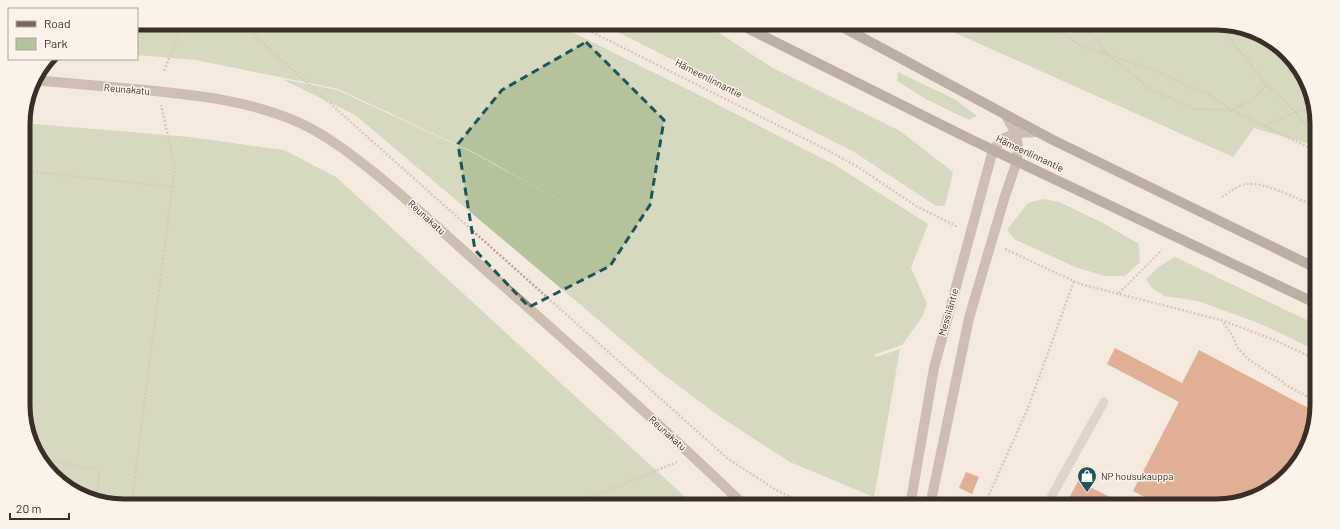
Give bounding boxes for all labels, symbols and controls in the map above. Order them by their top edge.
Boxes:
legend [8,8,138,60]
text: Road [44,16,71,30]
text: Park [44,36,68,50]
street label: Hämeenlinnantie [674,56,744,100]
street label: Reunakatu [103,81,151,97]
street label: Hämeenlinnantie [994,132,1066,174]
street label: Reunakatu [406,197,448,237]
street label: Messiläntie [936,287,960,337]
street label: Reunakatu [647,413,689,453]
shop icon: NP housukauppa [1076,465,1098,493]
place label: NP housukauppa [1101,470,1173,482]
scale bar [10,495,69,521]
text: 20 m [16,501,42,515]

